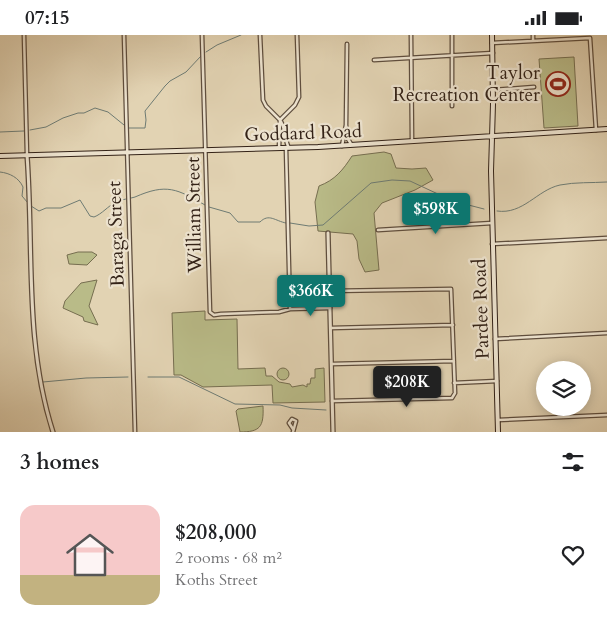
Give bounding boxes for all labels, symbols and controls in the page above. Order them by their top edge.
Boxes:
text: 07:15 [25,5,69,31]
place label: Taylor Recreation Center [393,60,540,108]
sports icon: Taylor Recreation Center [545,71,571,97]
street label: Goddard Road [244,118,362,148]
street label: William Street [180,157,208,274]
street label: Baraga Street [101,181,131,287]
pin: $598K [401,193,471,235]
text: $598K [413,198,459,220]
street label: Pardee Road [466,258,496,360]
pin: $366K [276,275,346,317]
text: $366K [288,280,334,302]
map controls [536,361,591,416]
button: layers [536,361,591,416]
pin: $208K [372,365,442,408]
text: $208K [384,371,430,393]
text: 3 homes [20,448,99,477]
icon: filters [559,448,587,476]
text: $208,000 [175,518,256,547]
icon: home [60,525,120,585]
icon: heart [559,541,587,569]
text: 2 rooms · 68 m² [175,547,282,569]
text: Koths Street [175,569,258,591]

